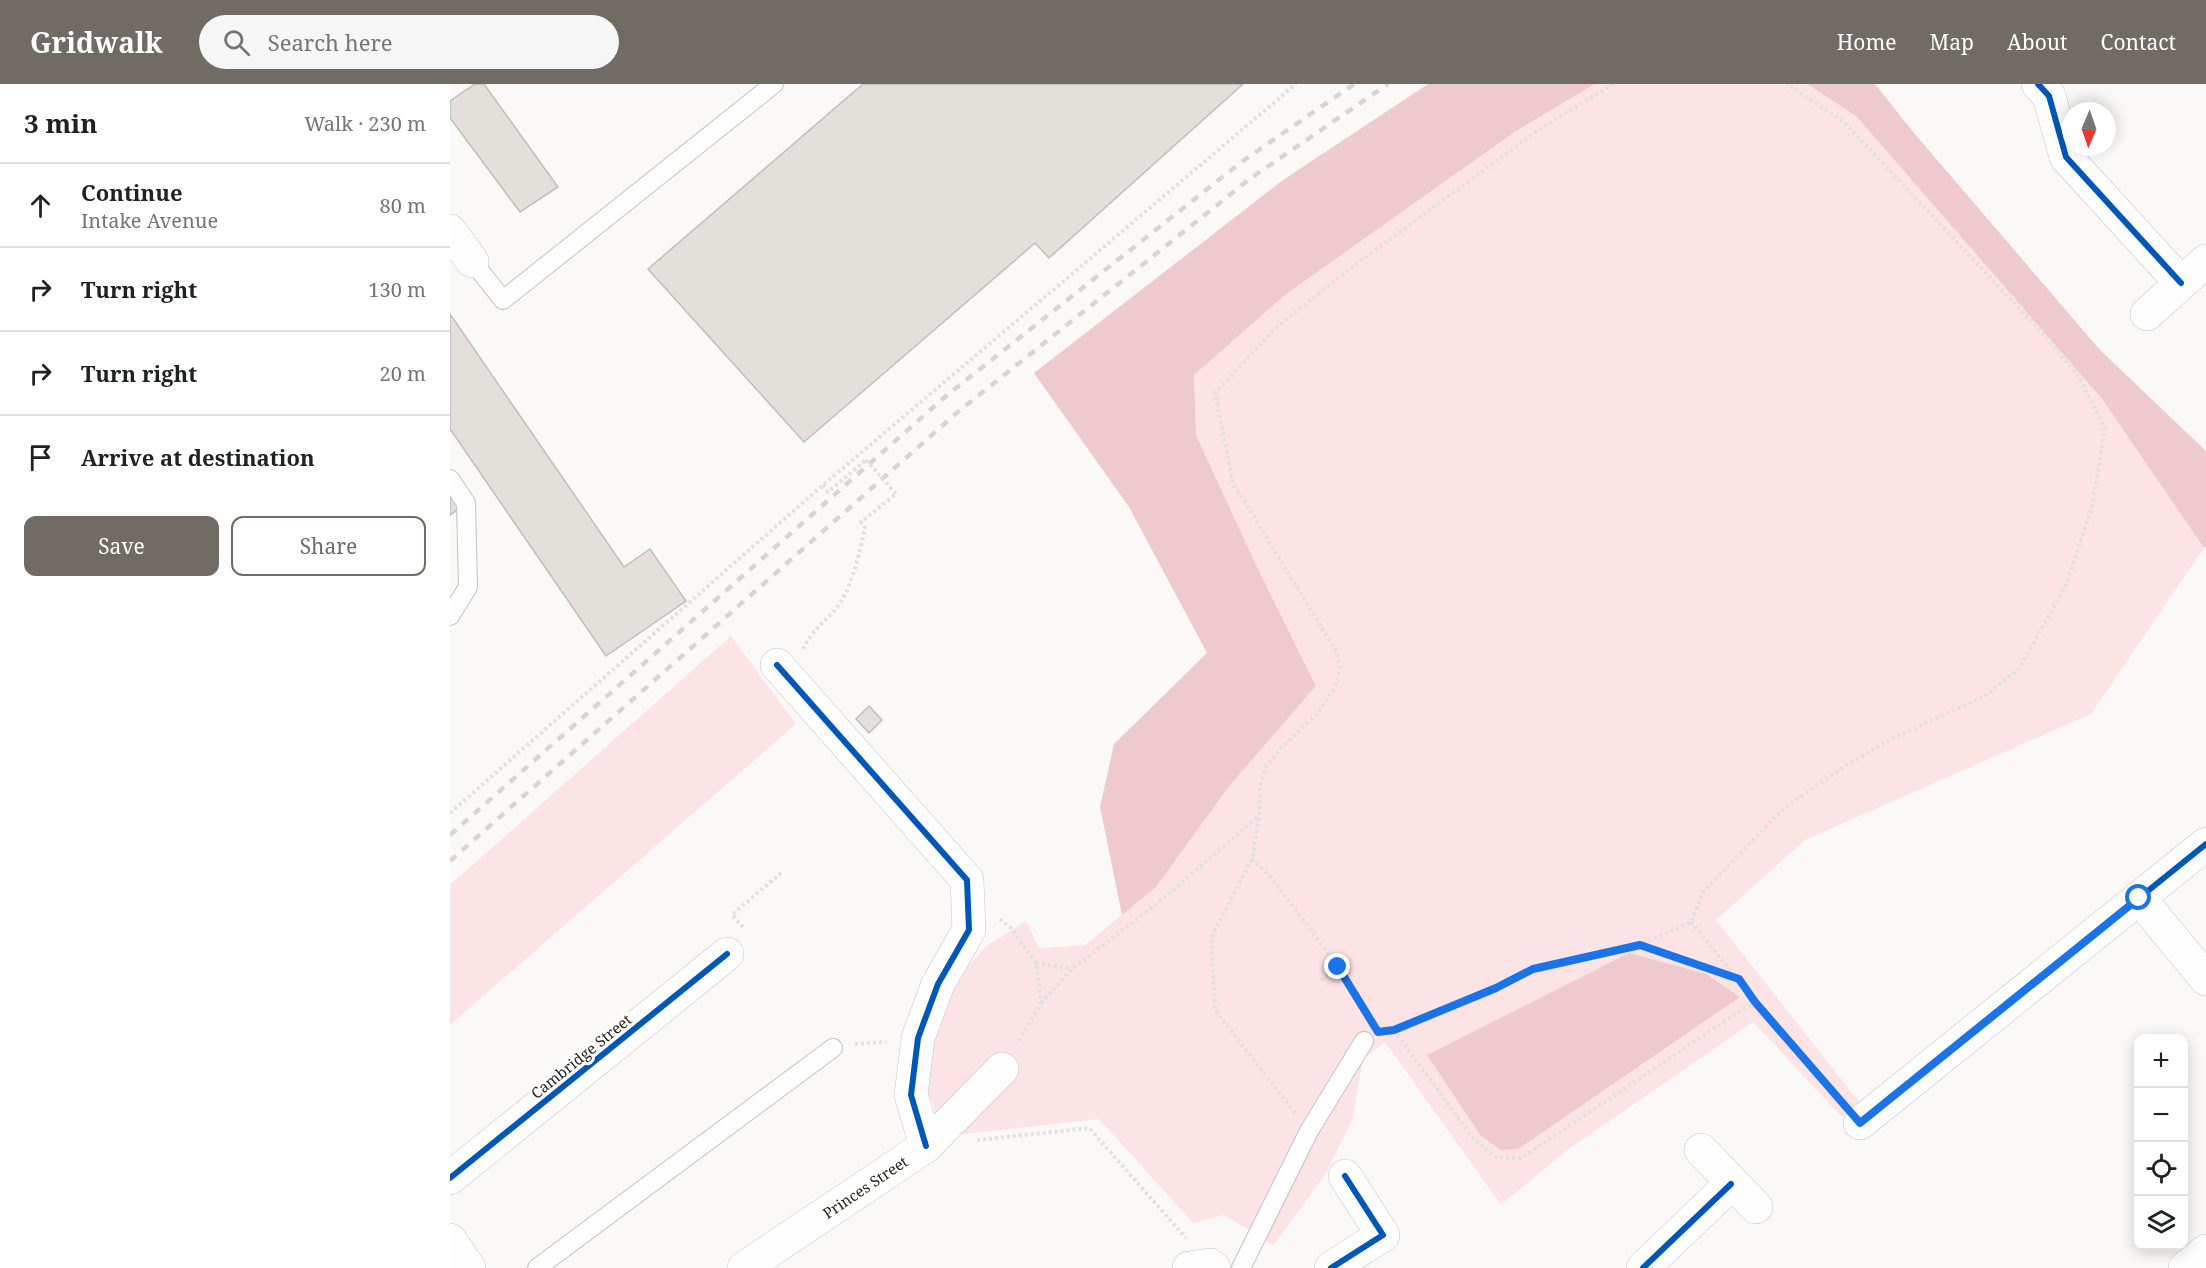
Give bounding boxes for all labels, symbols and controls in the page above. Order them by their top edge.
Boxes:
search box [199,15,619,69]
text: Gridwalk [30,23,163,61]
icon: search [220,26,253,59]
text: Search here [268,27,393,57]
text: Home [1837,28,1897,56]
text: Map [1930,28,1974,56]
text: About [2007,28,2068,56]
text: Contact [2101,28,2176,56]
north arrow [2062,102,2116,156]
text: 3 min [24,105,98,141]
text: Walk · 230 m [304,110,426,137]
text: Continue [81,177,183,207]
icon: ahead [24,189,57,222]
text: 80 m [380,192,426,219]
text: Intake Avenue [81,207,218,234]
icon: right [24,273,57,306]
text: Turn right [81,274,197,304]
text: 130 m [368,276,426,303]
icon: right [24,357,57,390]
text: Turn right [81,358,197,388]
text: 20 m [380,360,426,387]
icon: arrive [24,441,57,474]
text: Arrive at destination [81,442,315,472]
button: Save [24,516,219,576]
button: Share [231,516,426,576]
route start [2125,884,2151,910]
route end [1324,953,1350,979]
street label: Cambridge Street [527,1009,635,1103]
map controls [2134,1034,2188,1250]
button: + [2134,1034,2188,1088]
button: − [2134,1088,2188,1142]
button: locate [2134,1142,2188,1196]
street label: Princes Street [819,1151,911,1223]
button: layers [2134,1196,2188,1250]

